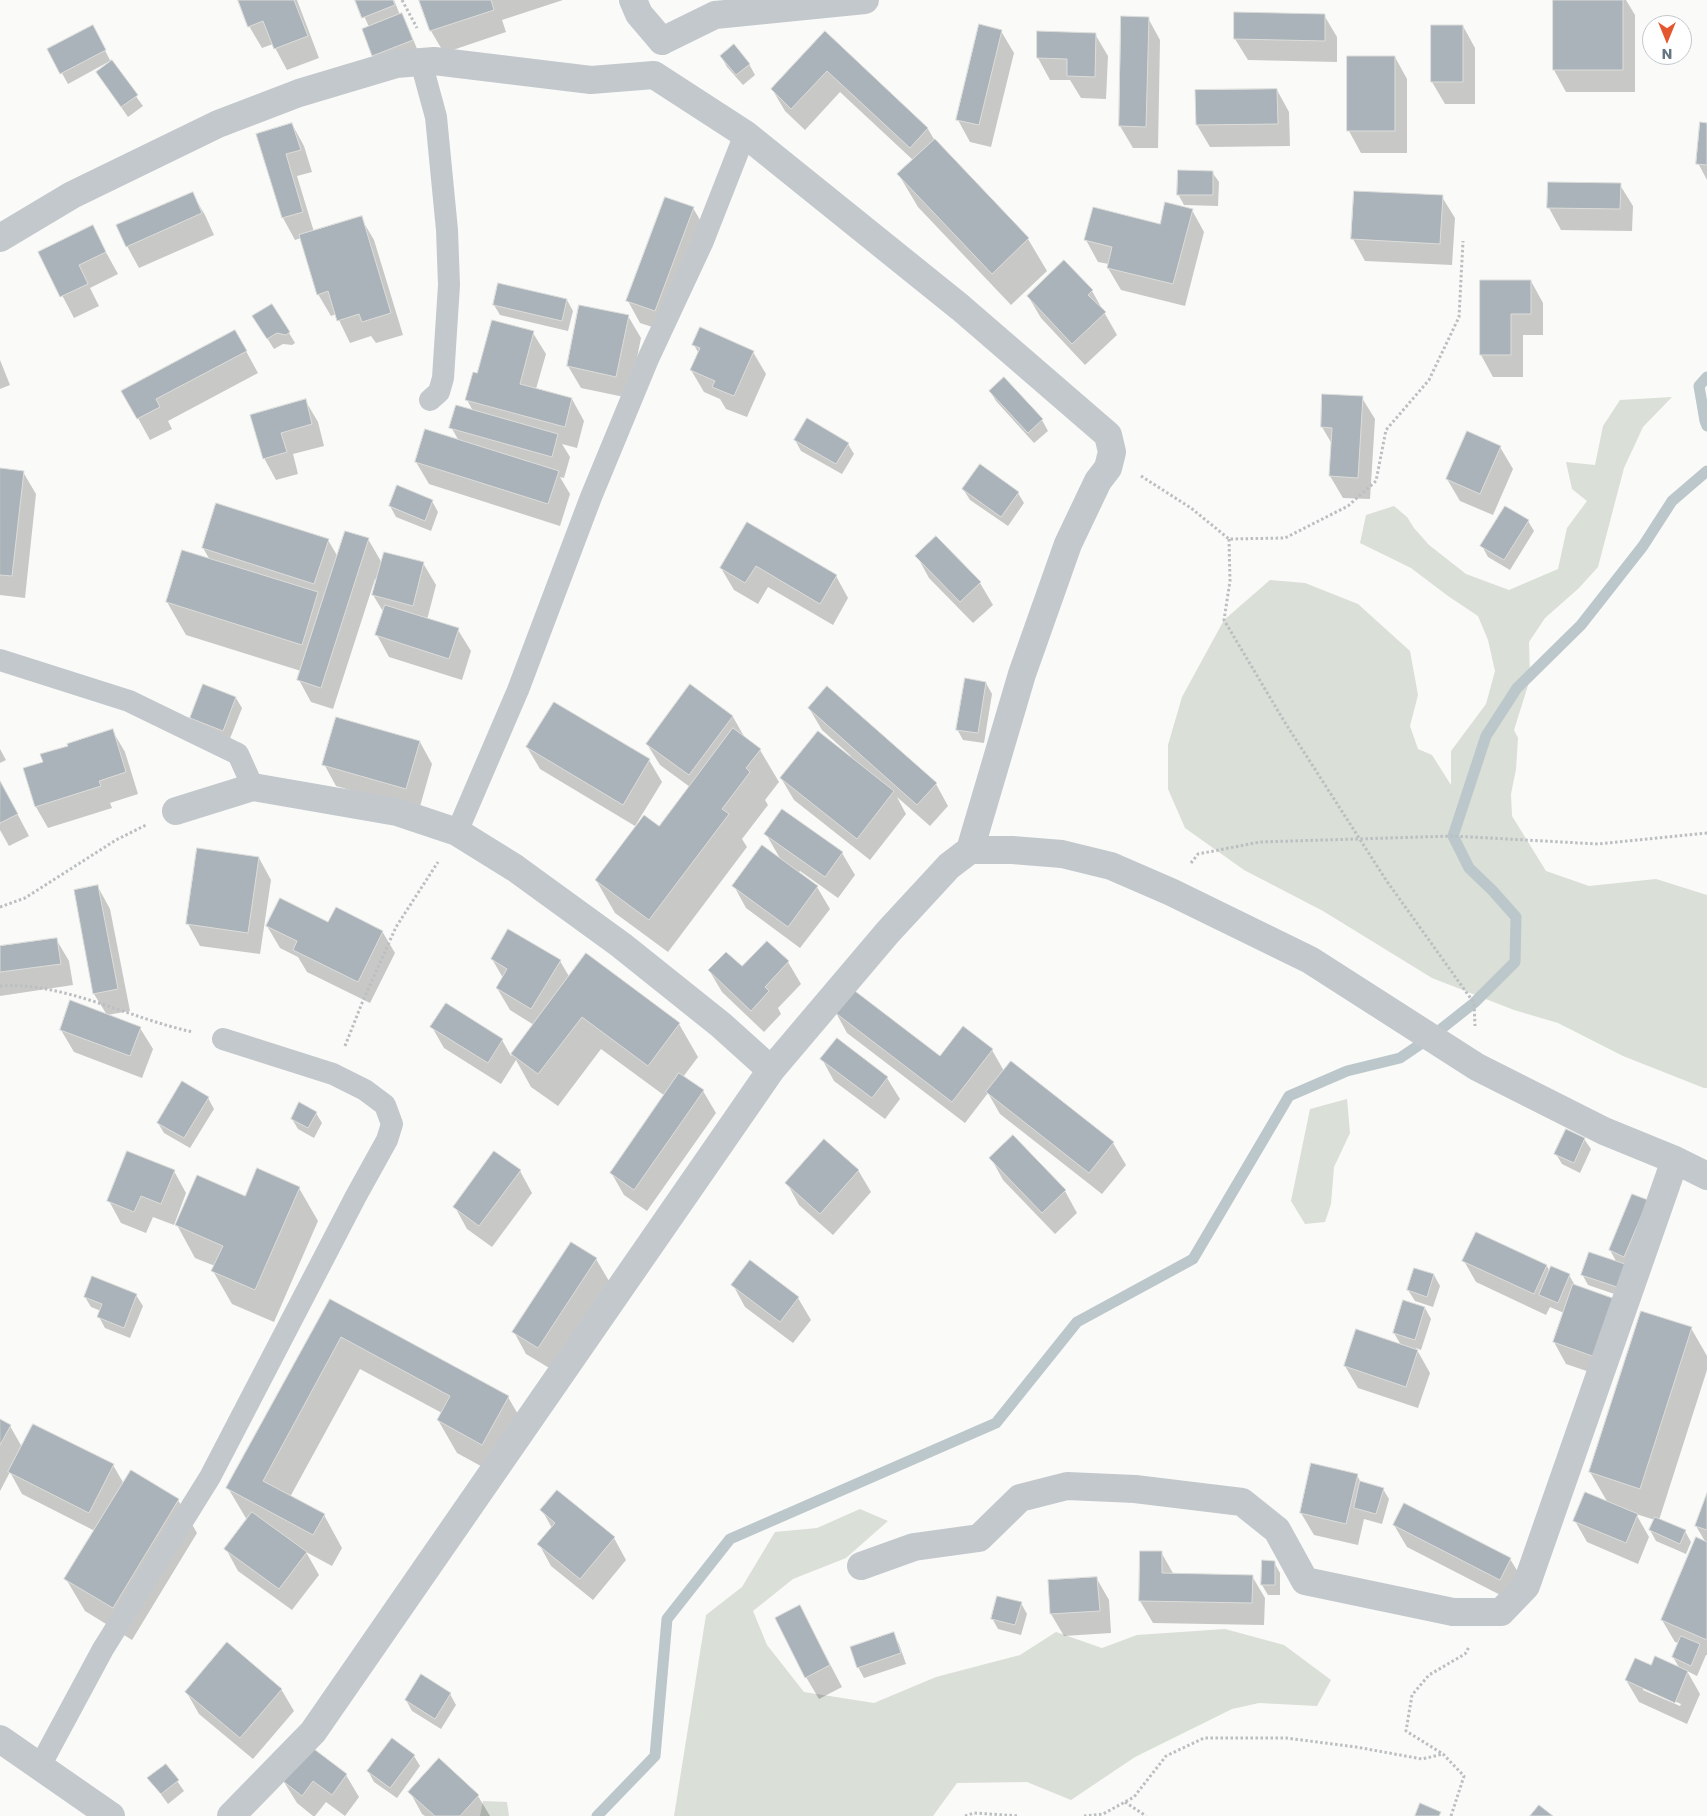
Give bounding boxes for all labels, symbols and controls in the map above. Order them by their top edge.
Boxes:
north arrow [1642,15,1692,65]
text: N [1662,44,1672,64]

